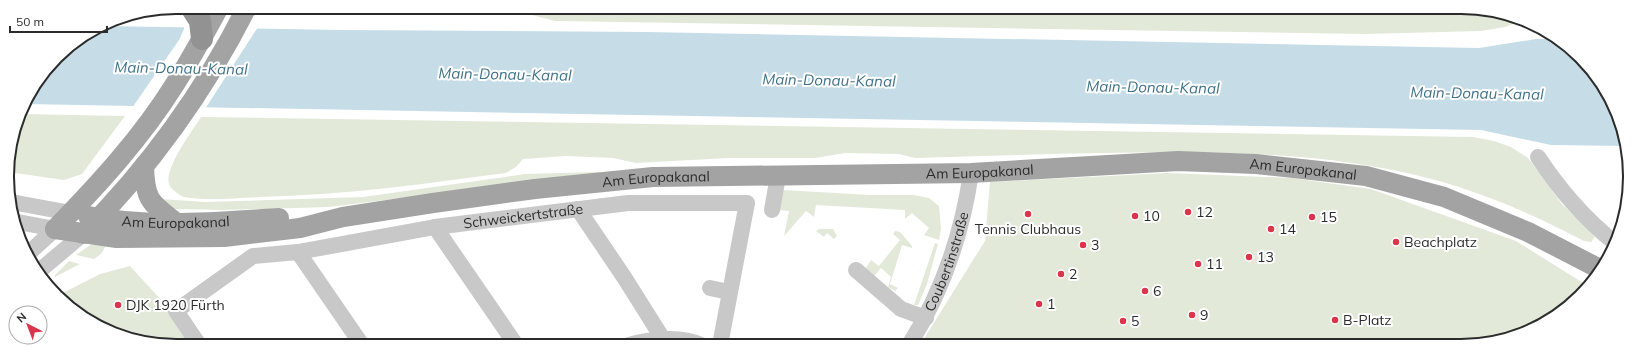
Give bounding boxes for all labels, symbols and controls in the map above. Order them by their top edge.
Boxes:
scale bar [10,8,107,34]
text: 50 m [16,14,44,29]
water label: Main-Donau-Kanal [114,57,248,79]
water label: Main-Donau-Kanal [438,63,572,85]
water label: Main-Donau-Kanal [762,69,896,91]
water label: Main-Donau-Kanal [1086,76,1220,98]
water label: Main-Donau-Kanal [1410,82,1544,104]
street label: Am Europakanal [1249,155,1358,184]
street label: Am Europakanal [926,160,1034,183]
street label: Am Europakanal [601,167,710,191]
street label: Schweickertstraße [462,200,584,232]
place label: 12 [1196,203,1213,221]
place label: 10 [1143,207,1160,225]
marker: 12 [1183,207,1193,217]
place label: 15 [1320,208,1337,226]
marker: Tennis Clubhaus [1023,209,1033,219]
street label: Coubertinstraße [920,210,972,315]
marker: 10 [1130,211,1140,221]
street label: Am Europakanal [121,212,230,232]
marker: 15 [1307,212,1317,222]
place label: Tennis Clubhaus [975,220,1081,238]
place label: 14 [1279,220,1296,238]
marker: 14 [1266,224,1276,234]
place label: Beachplatz [1404,233,1477,251]
place label: 3 [1091,236,1099,254]
marker: Beachplatz [1391,237,1401,247]
marker: 3 [1078,240,1088,250]
place label: 13 [1257,248,1274,266]
marker: 13 [1244,252,1254,262]
place label: 11 [1206,255,1223,273]
marker: 11 [1193,259,1203,269]
place label: 2 [1069,265,1077,283]
marker: 2 [1056,269,1066,279]
place label: 6 [1153,282,1161,300]
marker: 6 [1140,286,1150,296]
place label: 1 [1047,295,1055,313]
place label: DJK 1920 Fürth [126,296,225,314]
marker: 1 [1034,299,1044,309]
marker: DJK 1920 Fürth [113,300,123,310]
north arrow [8,305,48,345]
place label: 9 [1200,306,1208,324]
text: N [14,310,29,326]
marker: 9 [1187,310,1197,320]
place label: B-Platz [1343,311,1392,329]
place label: 5 [1131,312,1139,330]
marker: B-Platz [1330,315,1340,325]
marker: 5 [1118,316,1128,326]

